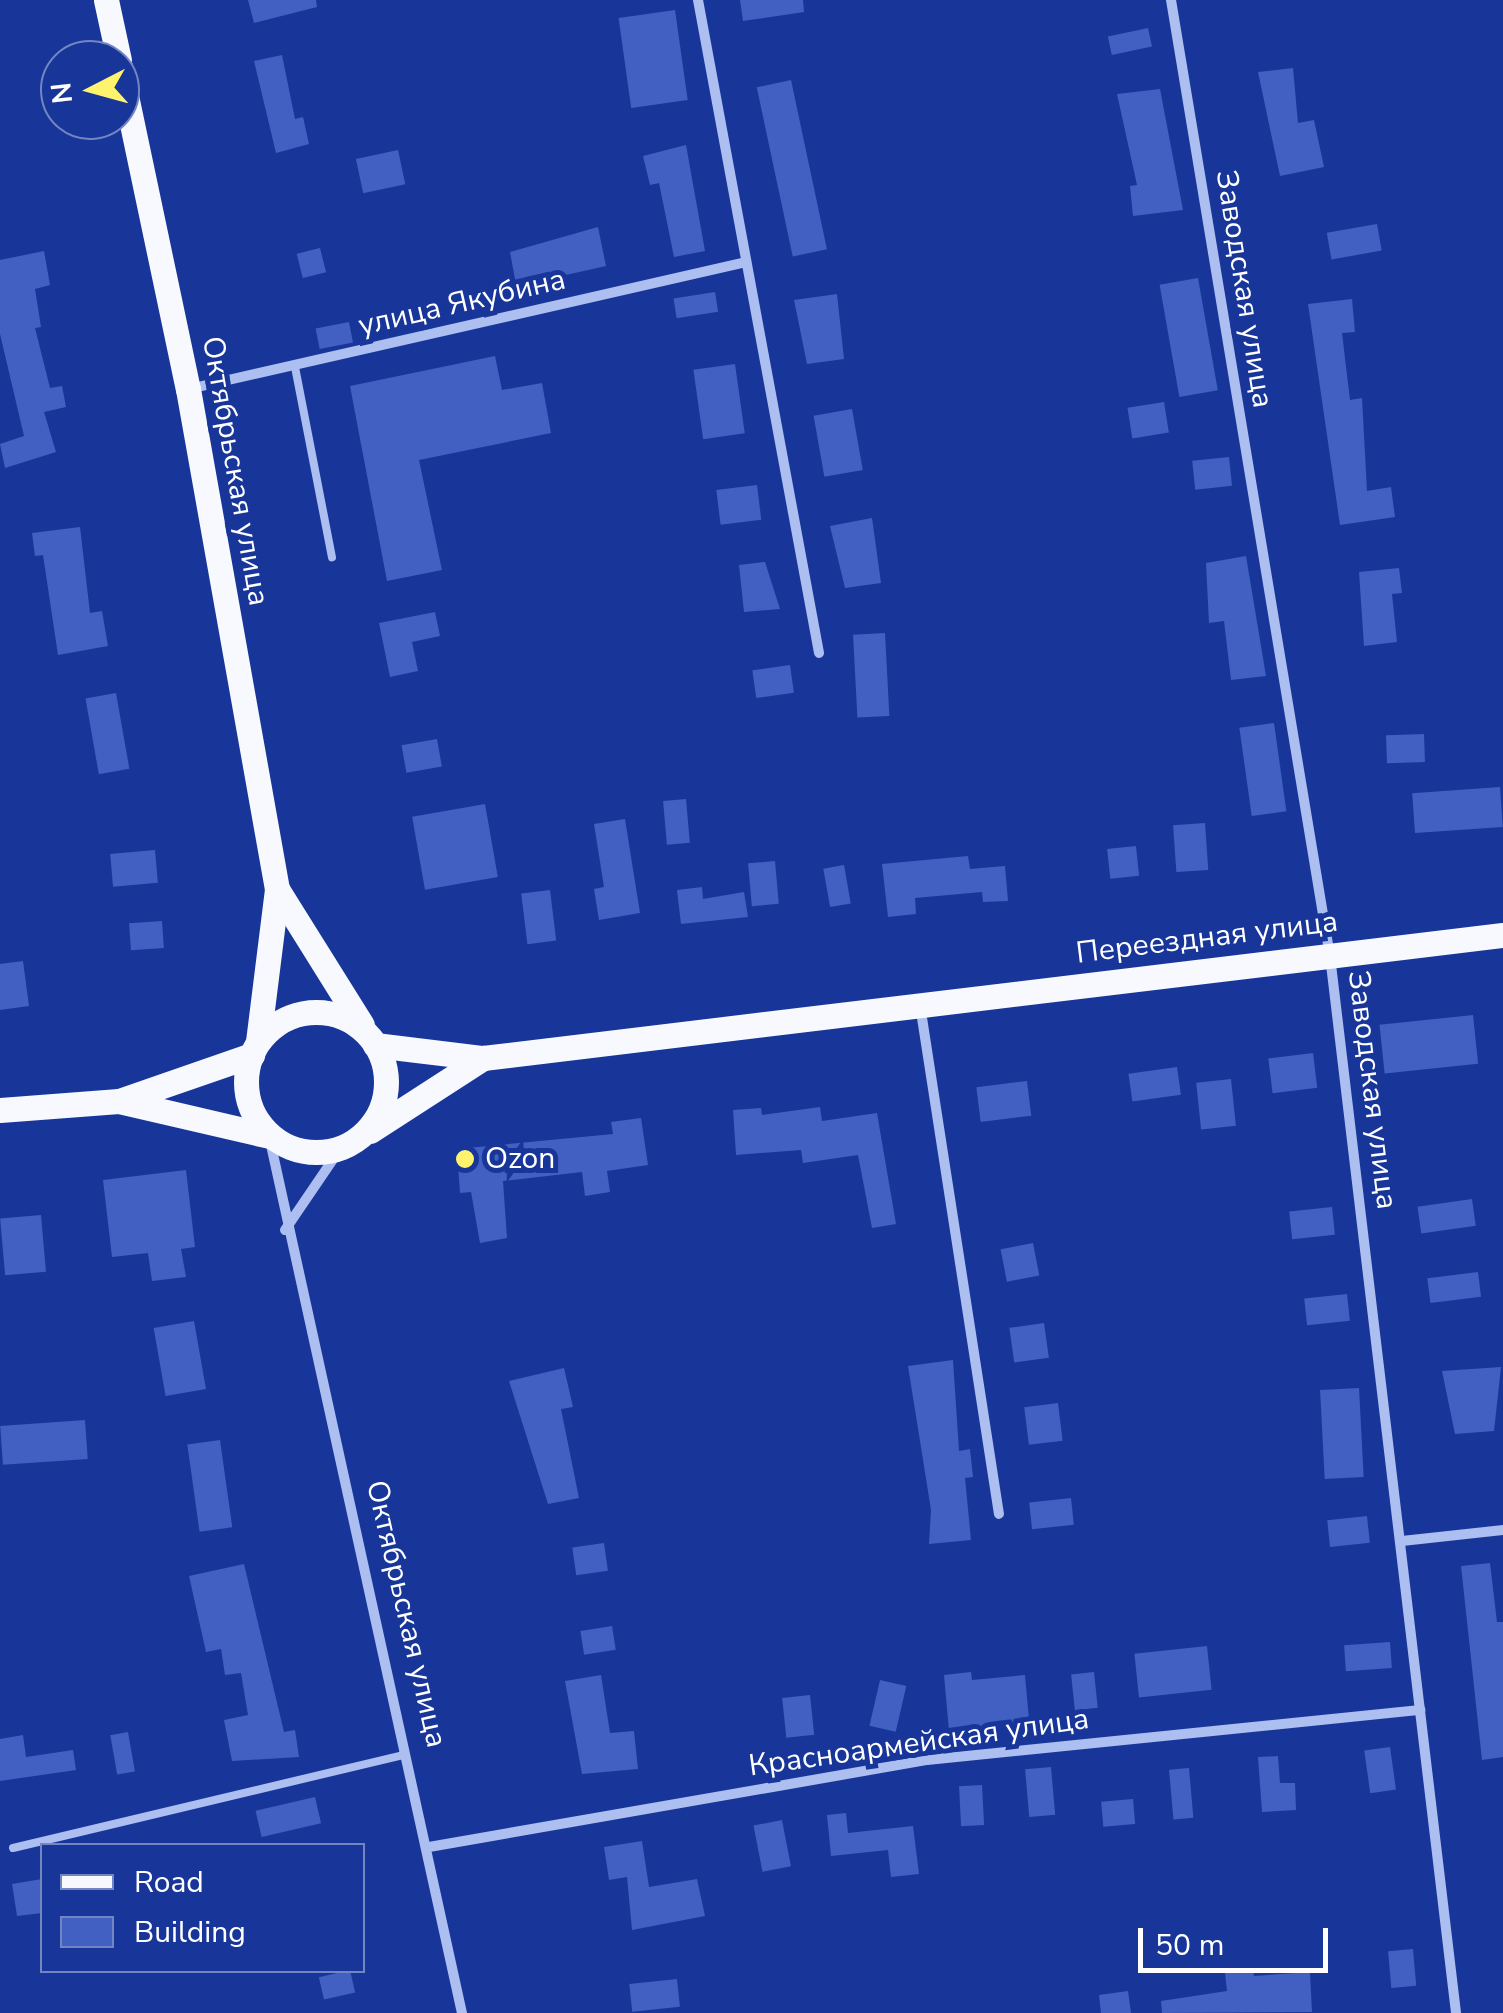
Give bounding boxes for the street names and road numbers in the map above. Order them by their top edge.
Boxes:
street label: Заводская улица [1207,168,1281,410]
street label: улица Якубина [355,262,569,344]
street label: Октябрьская улица [194,334,276,608]
street label: Переездная улица [1074,904,1340,972]
street label: Заводская улица [1339,969,1405,1211]
street label: Октябрьская улица [358,1477,454,1751]
street label: Красноармейская улица [747,1701,1091,1785]

